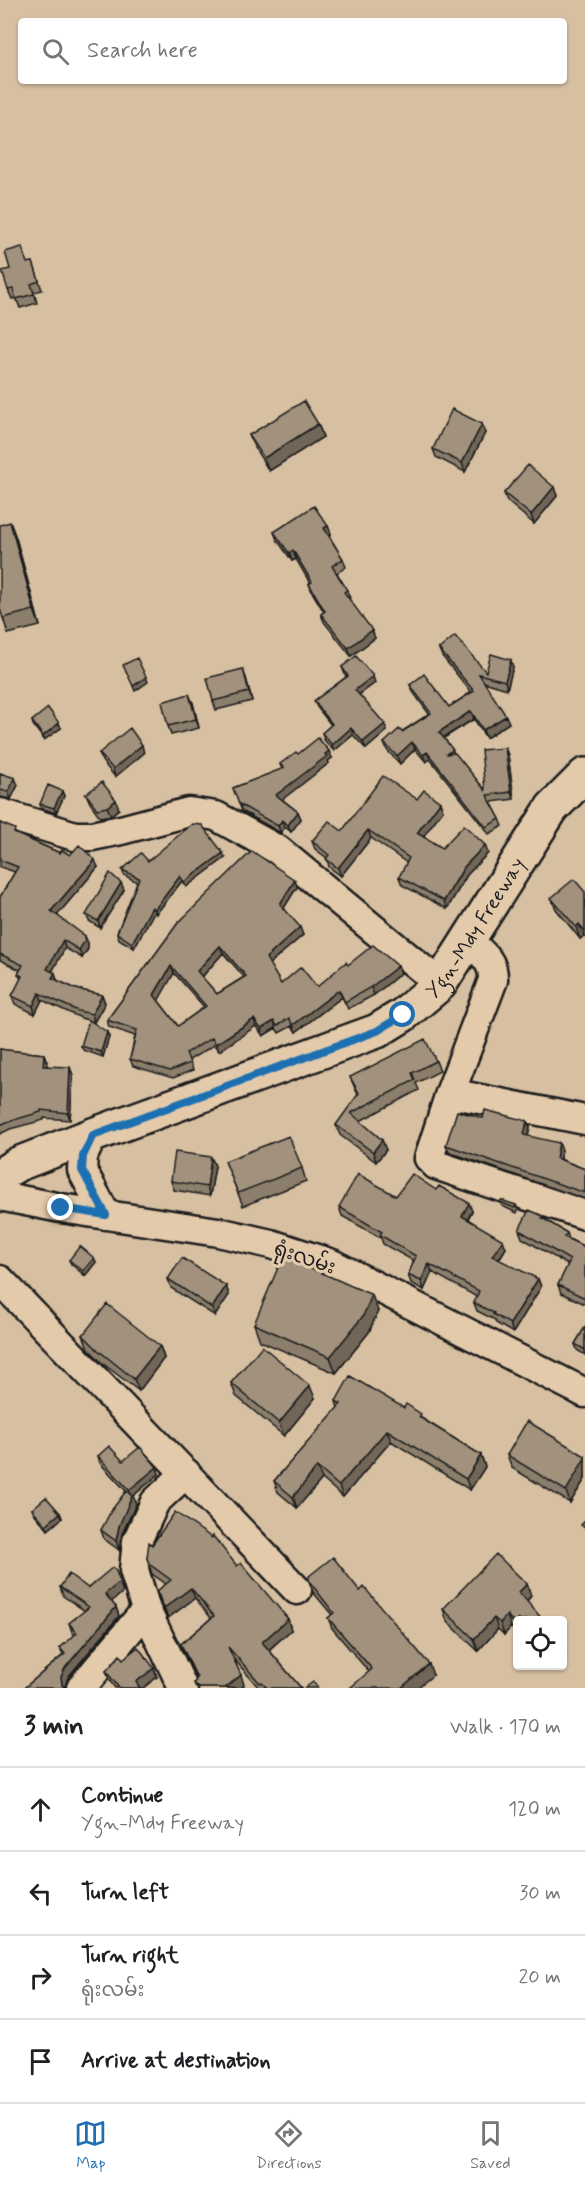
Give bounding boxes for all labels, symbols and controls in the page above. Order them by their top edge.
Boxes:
search box [18,18,567,84]
icon: search [39,35,72,68]
text: Search here [87,37,198,65]
street label: Ygn-Mdy Freeway [421,853,532,1005]
route start [389,1001,415,1027]
route end [47,1194,73,1220]
street label: ရုံးလမ်း [269,1233,340,1283]
map controls [513,1616,567,1670]
button: locate [513,1616,567,1670]
text: 3 min [24,1710,84,1744]
text: Walk · 170 m [450,1714,561,1741]
text: Continue [81,1782,163,1810]
icon: ahead [24,1793,57,1826]
text: 120 m [508,1796,561,1823]
text: Ygn-Mdy Freeway [81,1810,244,1837]
icon: left [24,1877,57,1910]
text: Turn left [81,1879,169,1907]
text: 30 m [519,1880,561,1907]
text: Turn right [81,1942,179,1970]
icon: right [24,1961,57,1994]
text: 20 m [518,1964,561,1991]
text: ရုံးလမ်း [81,1977,144,2004]
icon: arrive [24,2045,57,2078]
text: Arrive at destination [81,2047,271,2075]
tab: Map [74,2117,107,2174]
tab: Directions [256,2117,322,2174]
tab: Saved [470,2117,511,2174]

